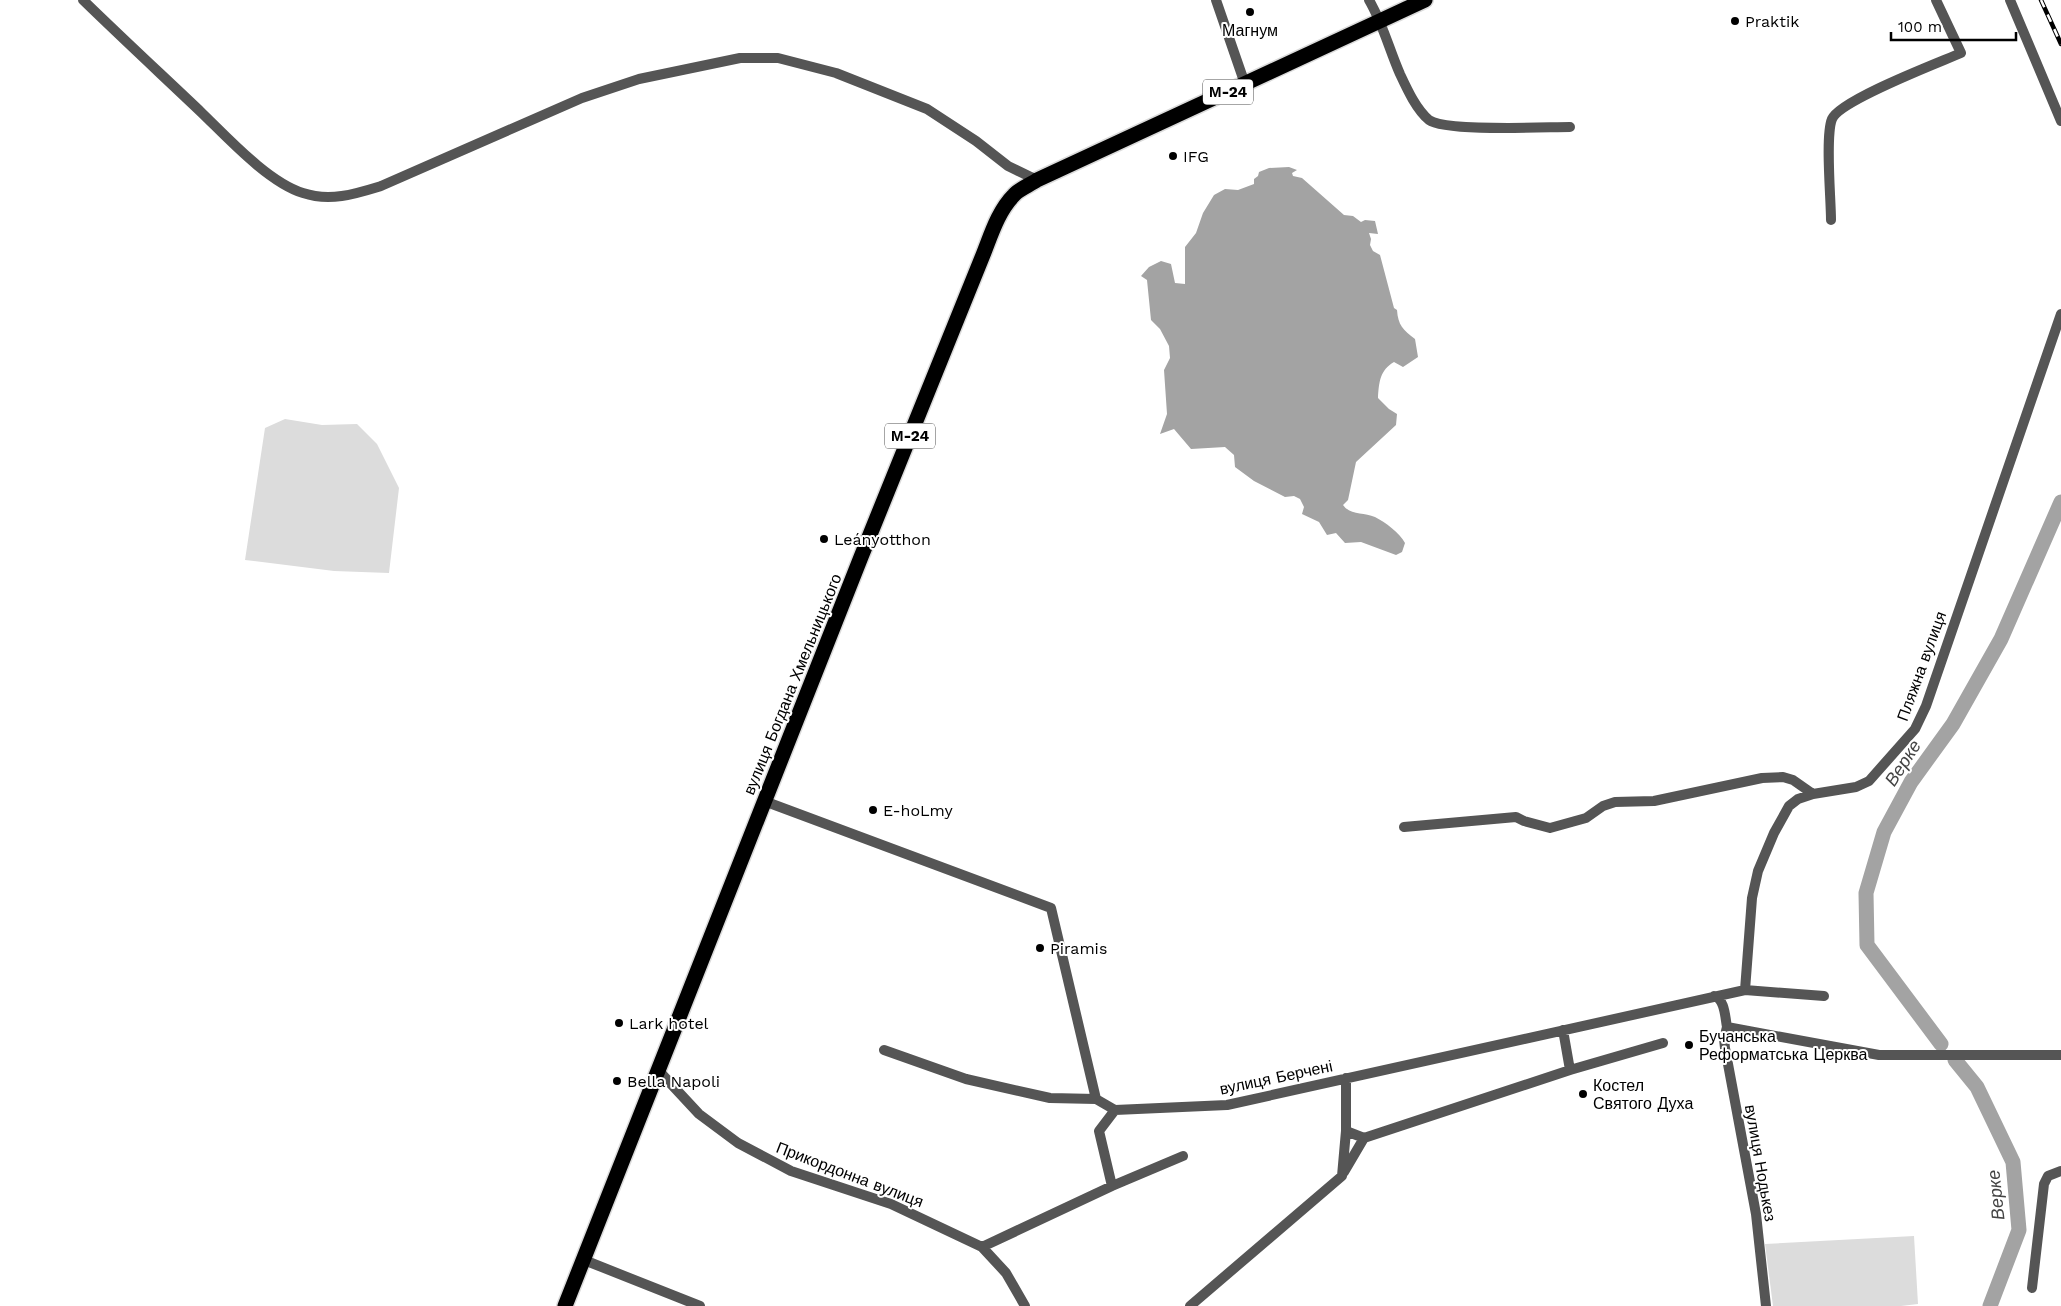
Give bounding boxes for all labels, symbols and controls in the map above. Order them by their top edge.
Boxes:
marker: Магнум [1244,6,1256,18]
scale bar [1891,10,2016,42]
place label: Praktik [1745,12,1799,31]
marker: Praktik [1729,15,1741,27]
text: 100 m [1898,18,1942,36]
place label: Магнум [1222,21,1278,40]
road number: М-24 [1203,80,1253,104]
place label: IFG [1183,147,1209,166]
marker: IFG [1167,150,1179,162]
road number: М-24 [885,424,935,448]
place label: Leányotthon [834,530,931,549]
marker: Leányotthon [818,533,830,545]
street label: вулиця Богдана Хмельницького [739,571,846,798]
street label: Пляжна вулиця [1893,609,1950,724]
water label: Верке [1880,736,1925,790]
place label: E-hoLmy [883,801,954,820]
marker: E-hoLmy [867,804,879,816]
place label: Piramis [1050,939,1107,958]
marker: Piramis [1034,942,1046,954]
place label: Lark hotel [629,1014,709,1033]
marker: Lark hotel [613,1017,625,1029]
place label: Бучанська Реформатська Церква [1699,1027,1868,1064]
marker: Бучанська Реформатська Церква [1683,1039,1695,1051]
street label: вулиця Берчені [1218,1056,1334,1099]
place label: Bella Napoli [627,1072,720,1091]
marker: Bella Napoli [611,1075,623,1087]
place label: Костел Святого Духа [1593,1076,1693,1113]
marker: Костел Святого Духа [1577,1088,1589,1100]
street label: вулиця Нодькез [1741,1103,1780,1223]
street label: Прикордонна вулиця [774,1138,926,1211]
water label: Верке [1982,1169,2009,1221]

